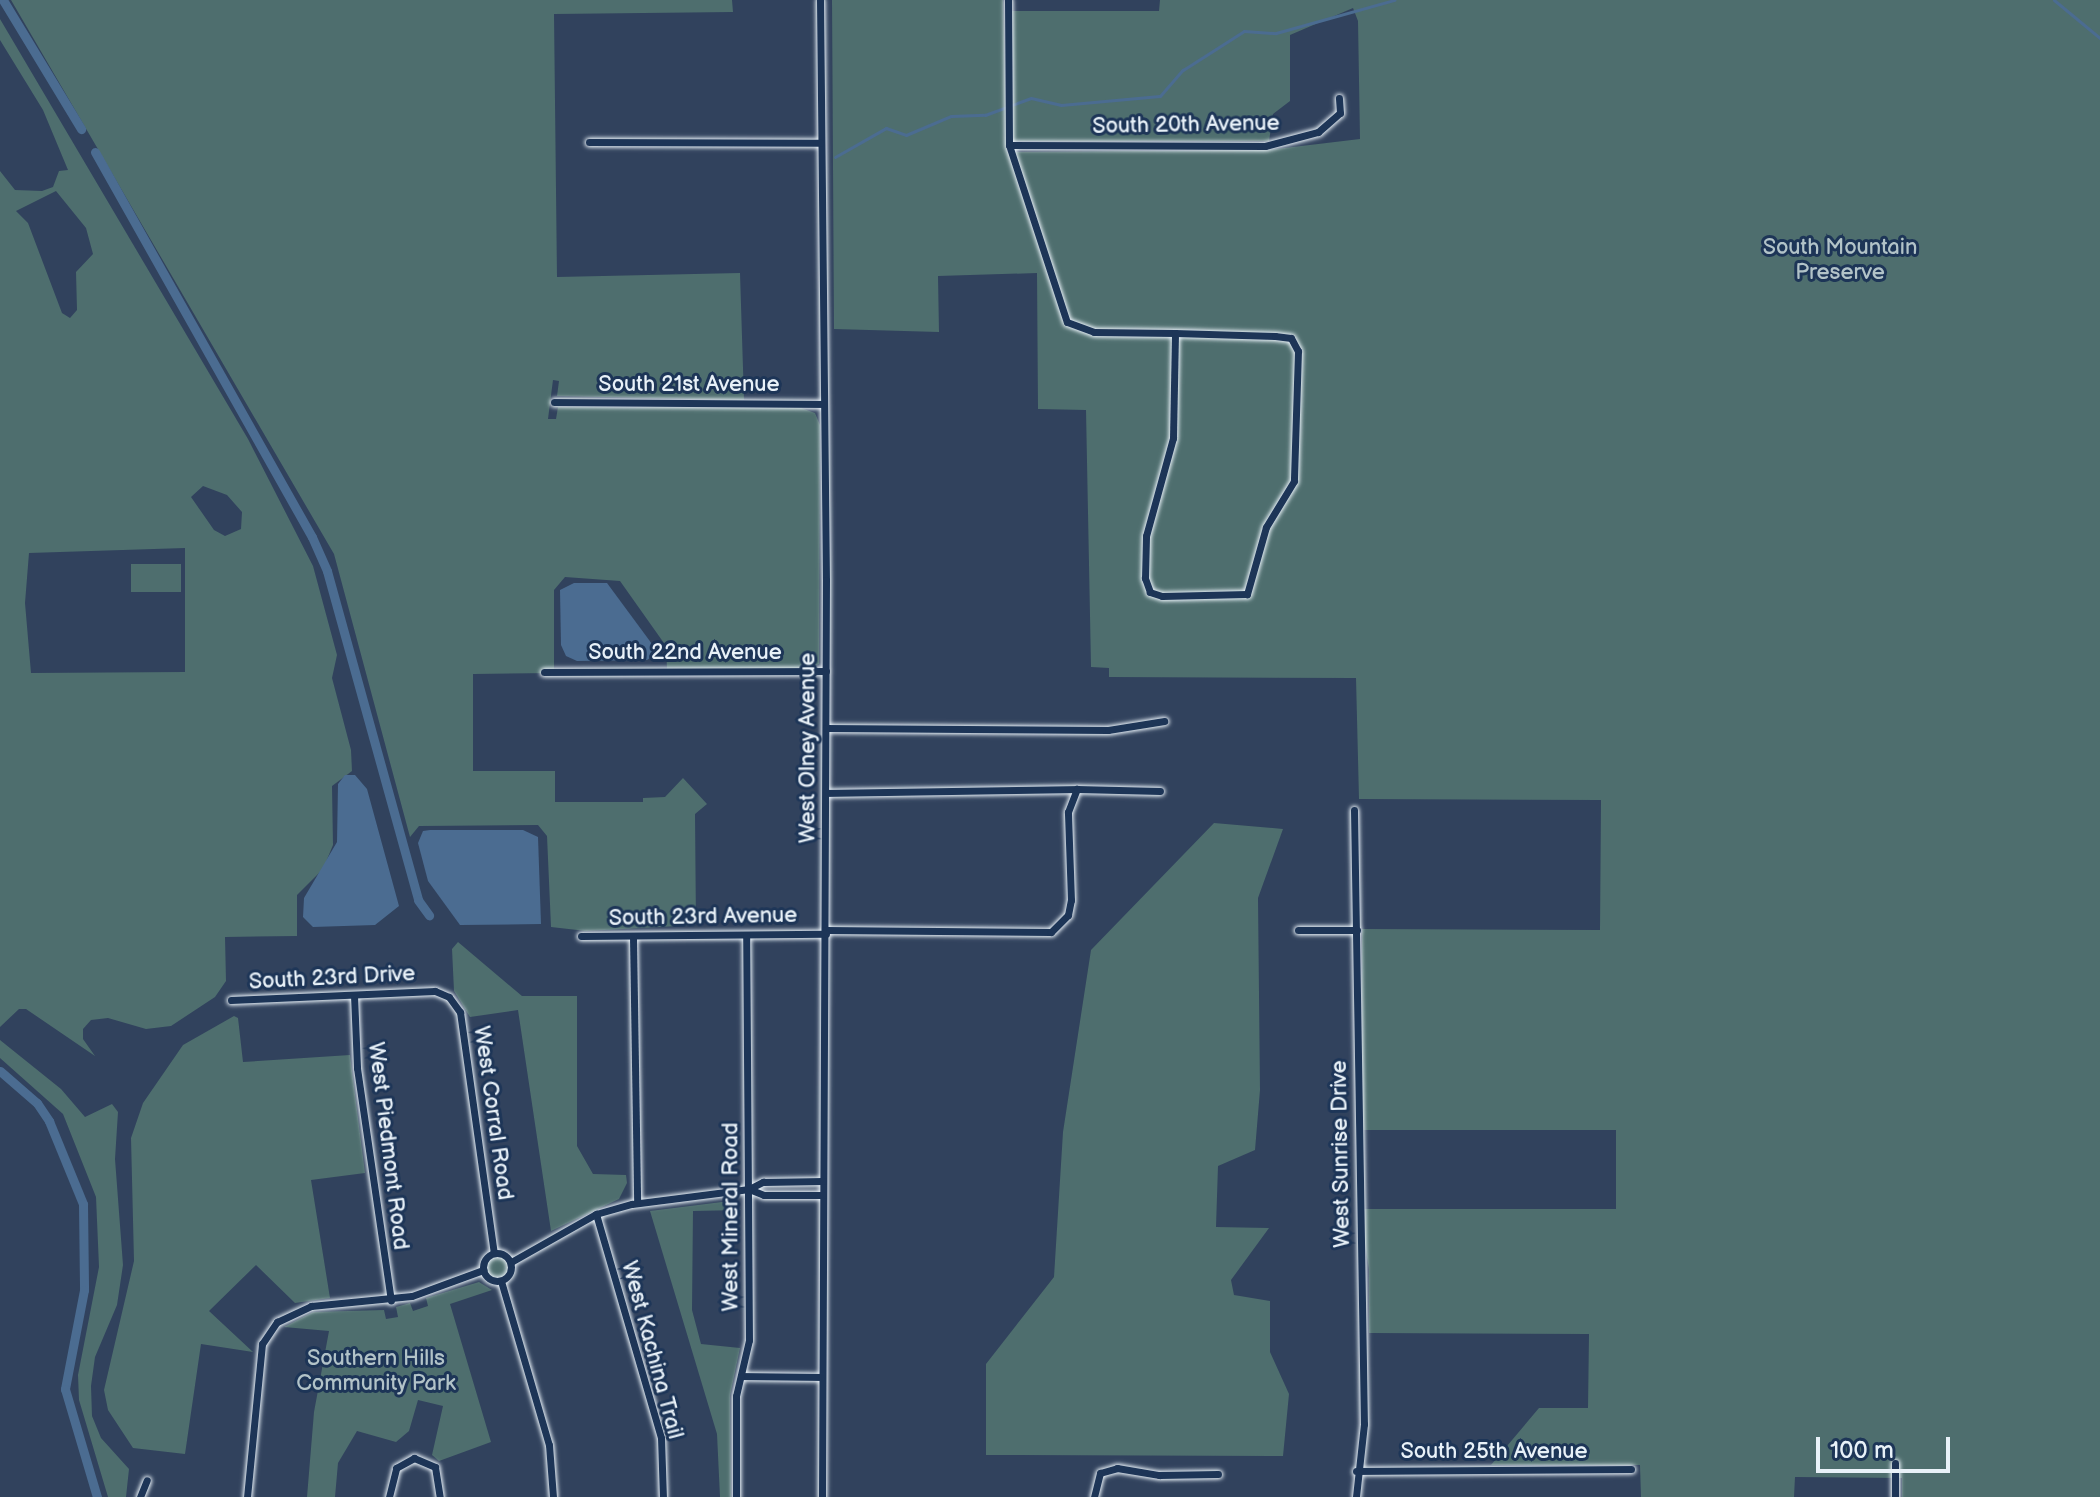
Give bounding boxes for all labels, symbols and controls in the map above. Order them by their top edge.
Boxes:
street label: South 20th Avenue [1092,110,1280,140]
park label: South Mountain Preserve [1763,234,1917,286]
street label: South 21st Avenue [598,372,780,398]
street label: South 22nd Avenue [588,640,782,666]
street label: West Olney Avenue [795,652,821,844]
street label: South 23rd Avenue [608,902,798,932]
street label: South 23rd Drive [248,960,416,996]
street label: West Corral Road [468,1024,518,1202]
street label: West Piedmont Road [362,1041,414,1251]
street label: West Sunrise Drive [1326,1060,1356,1248]
street label: West Mineral Road [718,1122,744,1312]
street label: West Kachina Trail [615,1258,689,1442]
park label: Southern Hills Community Park [296,1345,456,1396]
scale bar [1820,1421,1954,1471]
text: 100 m [1830,1436,1894,1465]
street label: South 25th Avenue [1401,1439,1587,1465]

